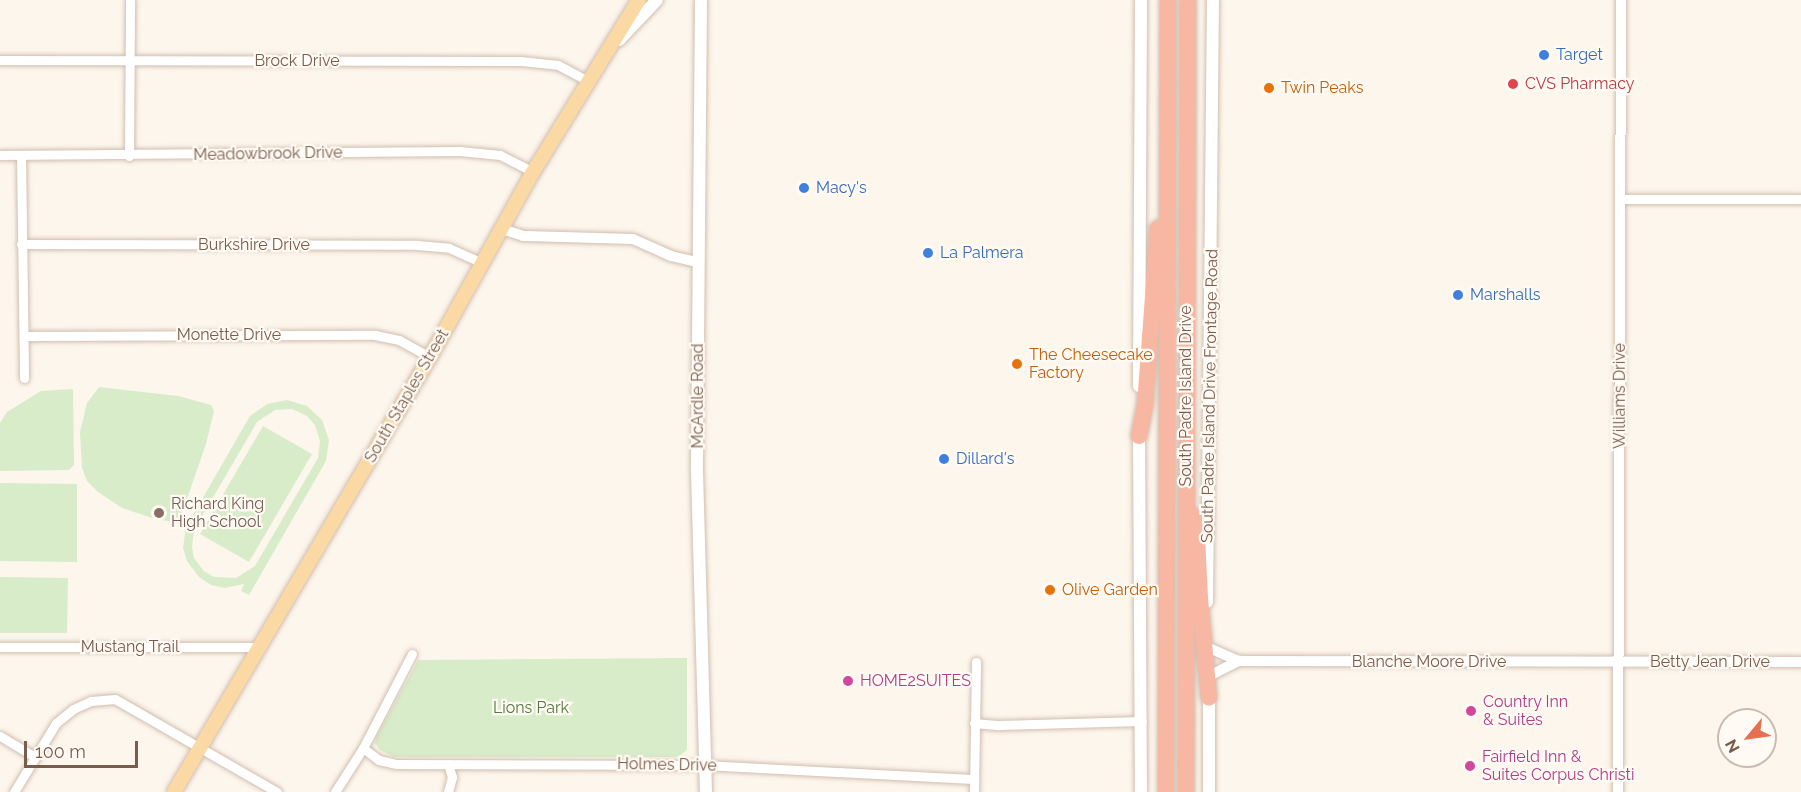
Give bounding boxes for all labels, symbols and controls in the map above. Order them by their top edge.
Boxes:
place label: Target [1556,45,1603,65]
marker: Target [1537,48,1551,62]
street label: Brock Drive [254,51,340,71]
place label: CVS Pharmacy [1525,74,1635,94]
marker: CVS Pharmacy [1506,77,1520,91]
place label: Twin Peaks [1281,78,1363,98]
marker: Twin Peaks [1262,81,1276,95]
street label: Meadowbrook Drive [193,143,343,165]
place label: Macy's [816,178,867,198]
marker: Macy's [797,181,811,195]
street label: Burkshire Drive [198,235,310,255]
place label: La Palmera [940,243,1023,263]
marker: La Palmera [921,246,935,260]
street label: South Padre Island Drive Frontage Road [1198,249,1222,543]
place label: Marshalls [1470,285,1540,305]
marker: Marshalls [1451,288,1465,302]
street label: South Padre Island Drive [1176,305,1196,487]
street label: Monette Drive [177,325,281,345]
street label: South Staples Street [361,326,453,466]
street label: Williams Drive [1610,343,1630,449]
street label: McArdle Road [688,344,708,448]
place label: The Cheesecake Factory [1029,345,1153,383]
marker: The Cheesecake Factory [1010,357,1024,371]
place label: Dillard's [956,449,1014,469]
marker: Dillard's [937,452,951,466]
place label: Richard King High School [171,494,264,532]
marker: Richard King High School [152,506,166,520]
place label: Olive Garden [1062,580,1158,600]
marker: Olive Garden [1043,583,1057,597]
street label: Mustang Trail [80,637,180,657]
street label: Blanche Moore Drive [1352,652,1506,672]
street label: Betty Jean Drive [1650,652,1770,672]
place label: HOME2SUITES [860,671,971,691]
marker: HOME2SUITES [841,674,855,688]
place label: Country Inn & Suites [1483,692,1569,730]
park label: Lions Park [493,698,569,718]
marker: Country Inn & Suites [1464,704,1478,718]
north arrow [1717,708,1777,768]
scale bar [27,729,141,767]
text: N [1721,736,1744,756]
text: 100 m [35,741,86,762]
place label: Fairfield Inn & Suites Corpus Christi [1482,747,1634,785]
street label: Holmes Drive [617,755,717,775]
marker: Fairfield Inn & Suites Corpus Christi [1463,759,1477,773]

